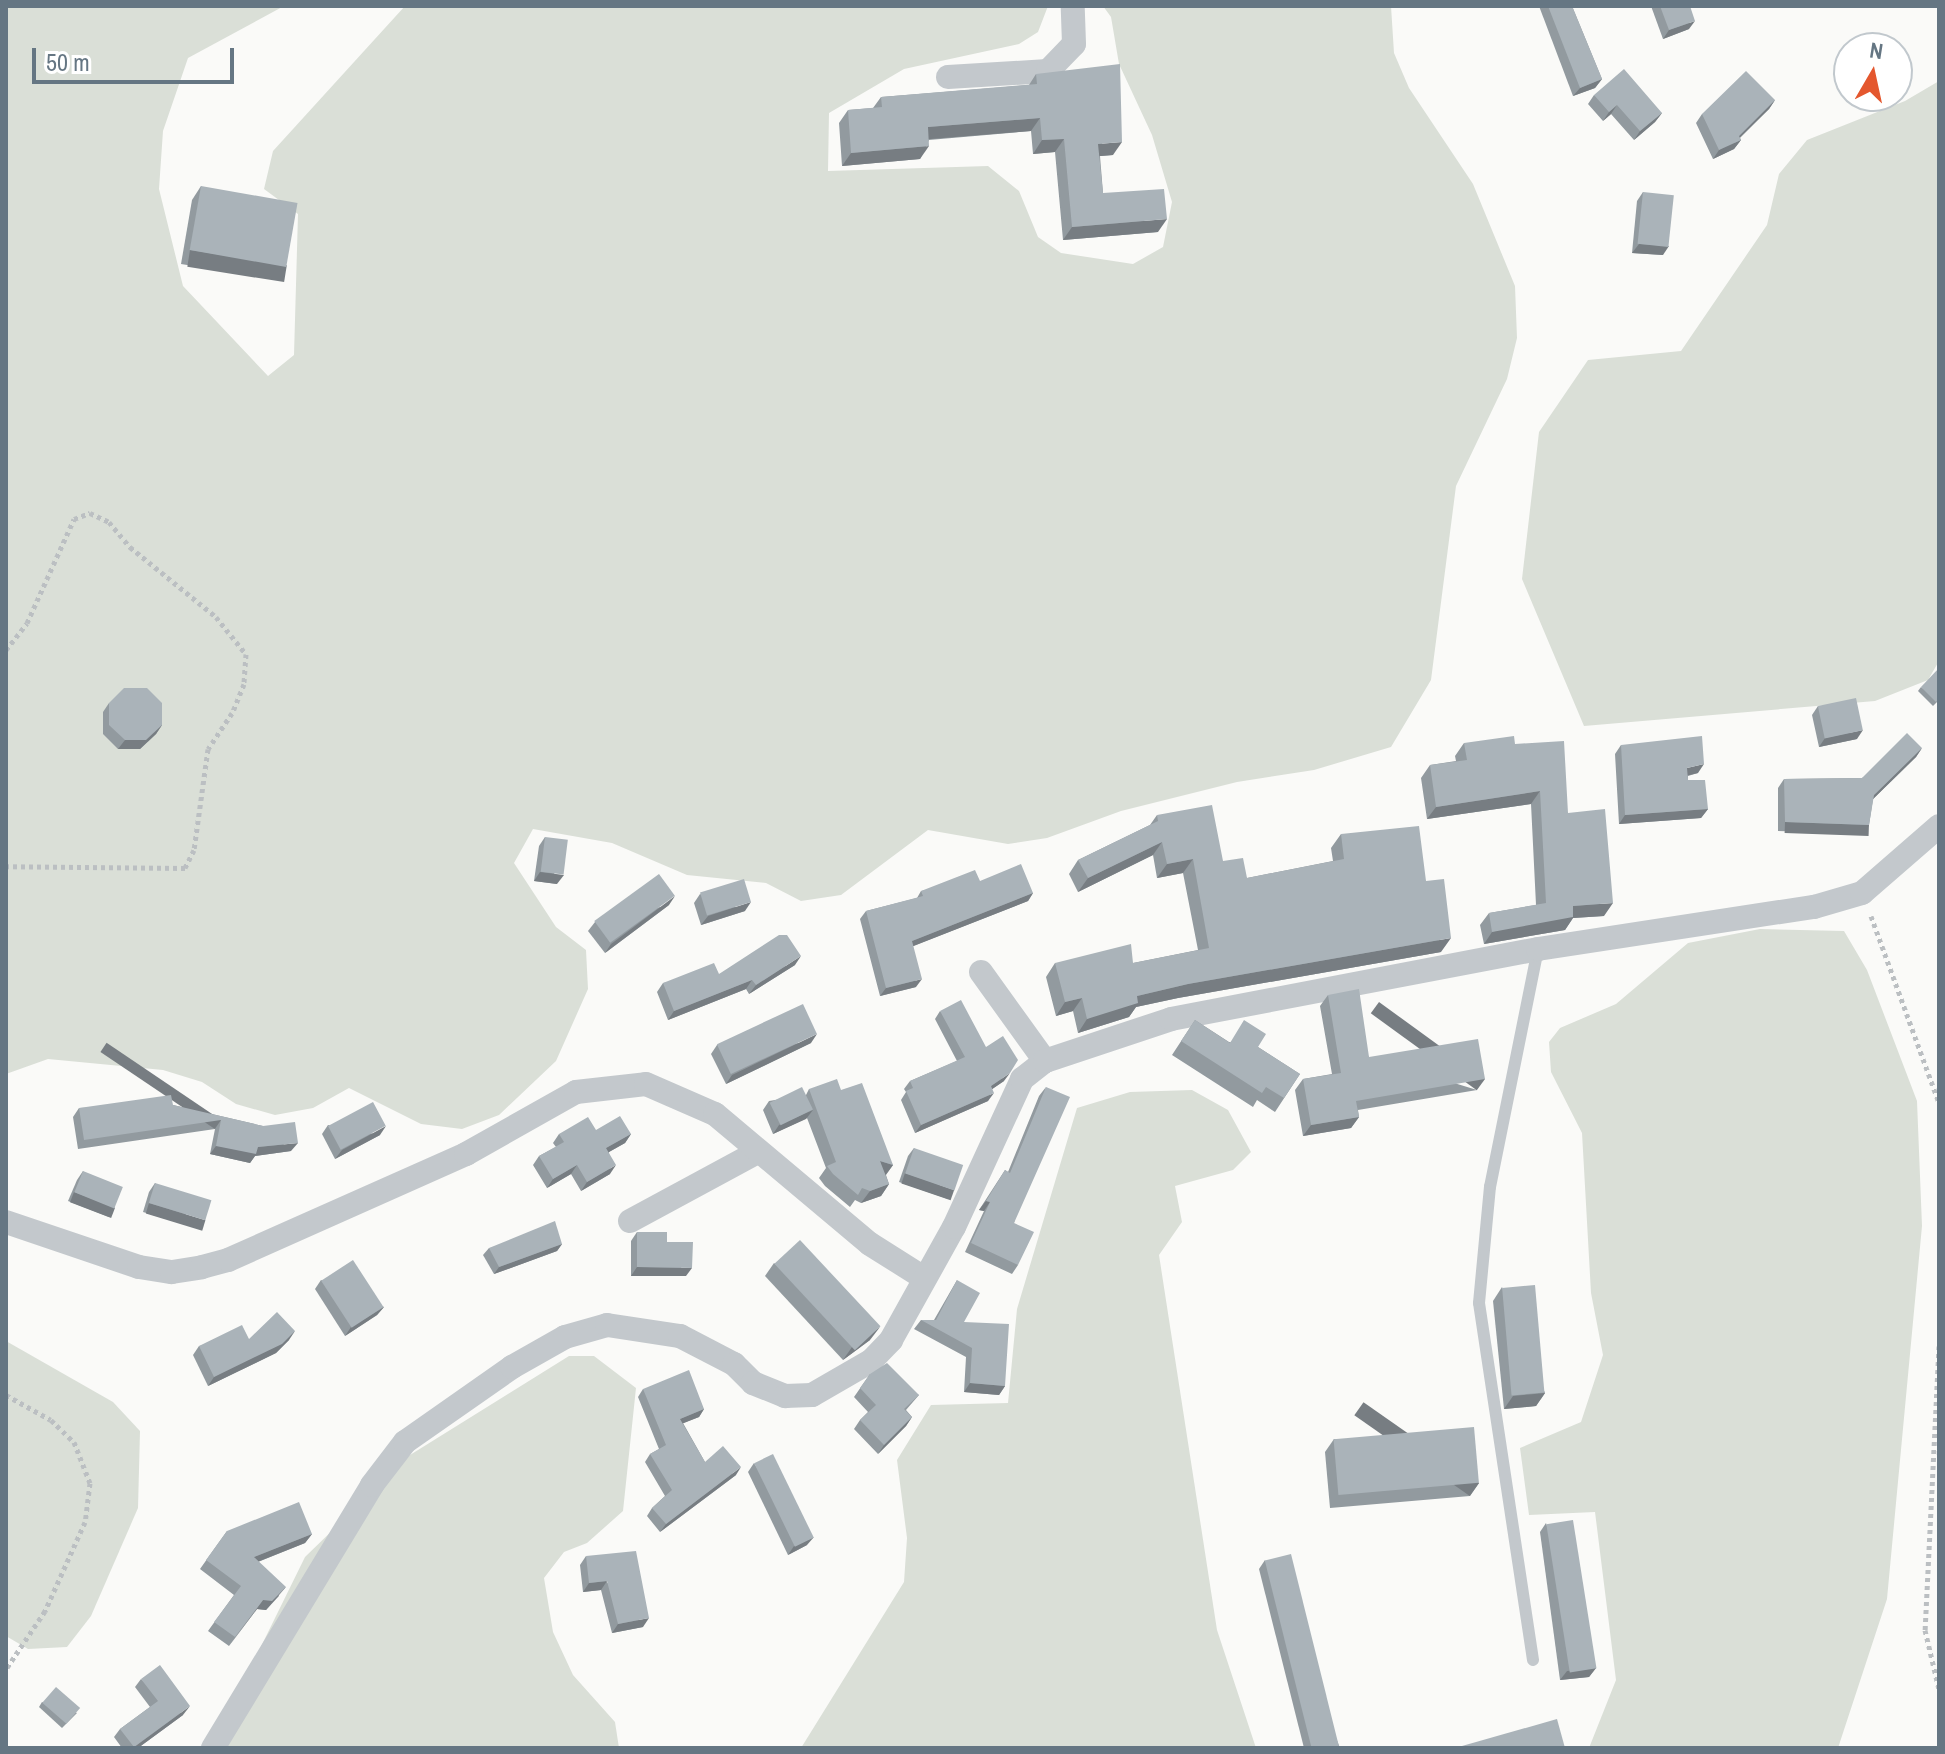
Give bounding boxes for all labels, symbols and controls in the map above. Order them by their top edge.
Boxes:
scale bar [36,32,238,82]
north arrow [1833,32,1913,112]
text: N [1868,34,1885,66]
text: 50 m [46,46,90,78]

